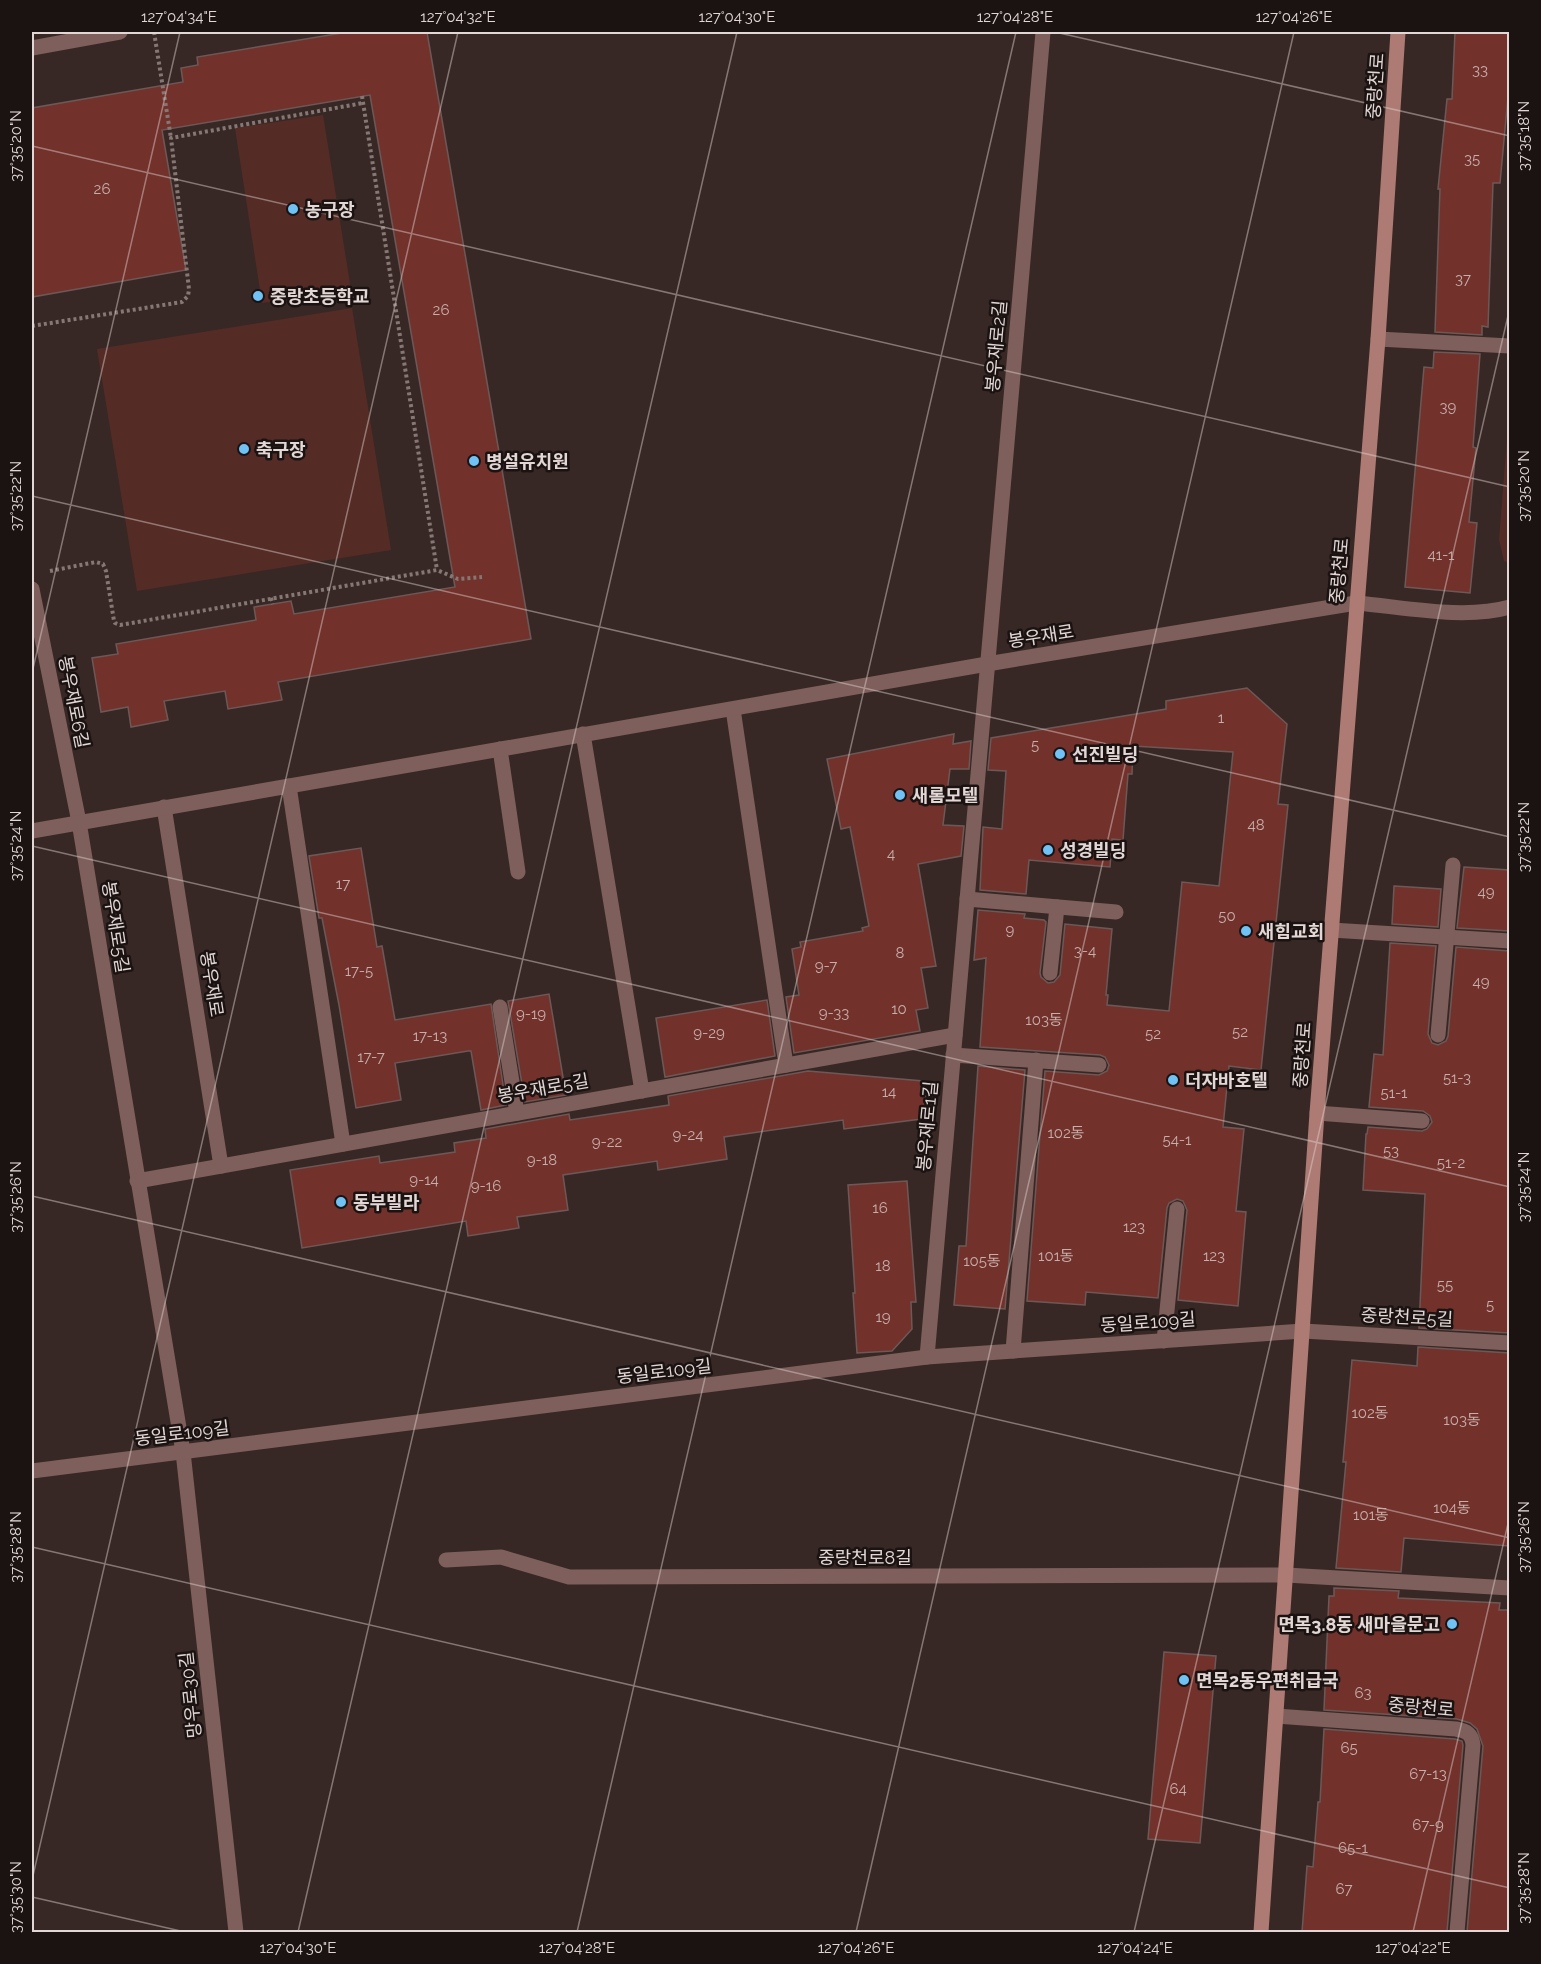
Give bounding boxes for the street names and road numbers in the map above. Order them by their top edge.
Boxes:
street label: 중랑천로 [1362,52,1388,120]
street label: 봉우재로2길 [982,299,1010,393]
street label: 중랑천로 [1326,537,1352,605]
street label: 봉우재로 [1007,620,1075,652]
street label: 봉우재로6길 [55,654,93,750]
street label: 봉우재로5길 [98,880,134,974]
street label: 봉우재로 [196,950,228,1018]
street label: 중랑천로 [1289,1021,1315,1089]
street label: 봉우재로5길 [496,1070,590,1106]
street label: 봉우재로1길 [913,1080,941,1172]
street label: 중랑천로5길 [1360,1304,1454,1330]
street label: 동일로109길 [1100,1308,1196,1336]
street label: 동일로109길 [615,1355,713,1387]
street label: 동일로109길 [133,1417,231,1449]
street label: 중랑천로8길 [818,1547,912,1568]
street label: 망우로30길 [175,1651,205,1739]
street label: 중랑천로 [1387,1694,1455,1720]

